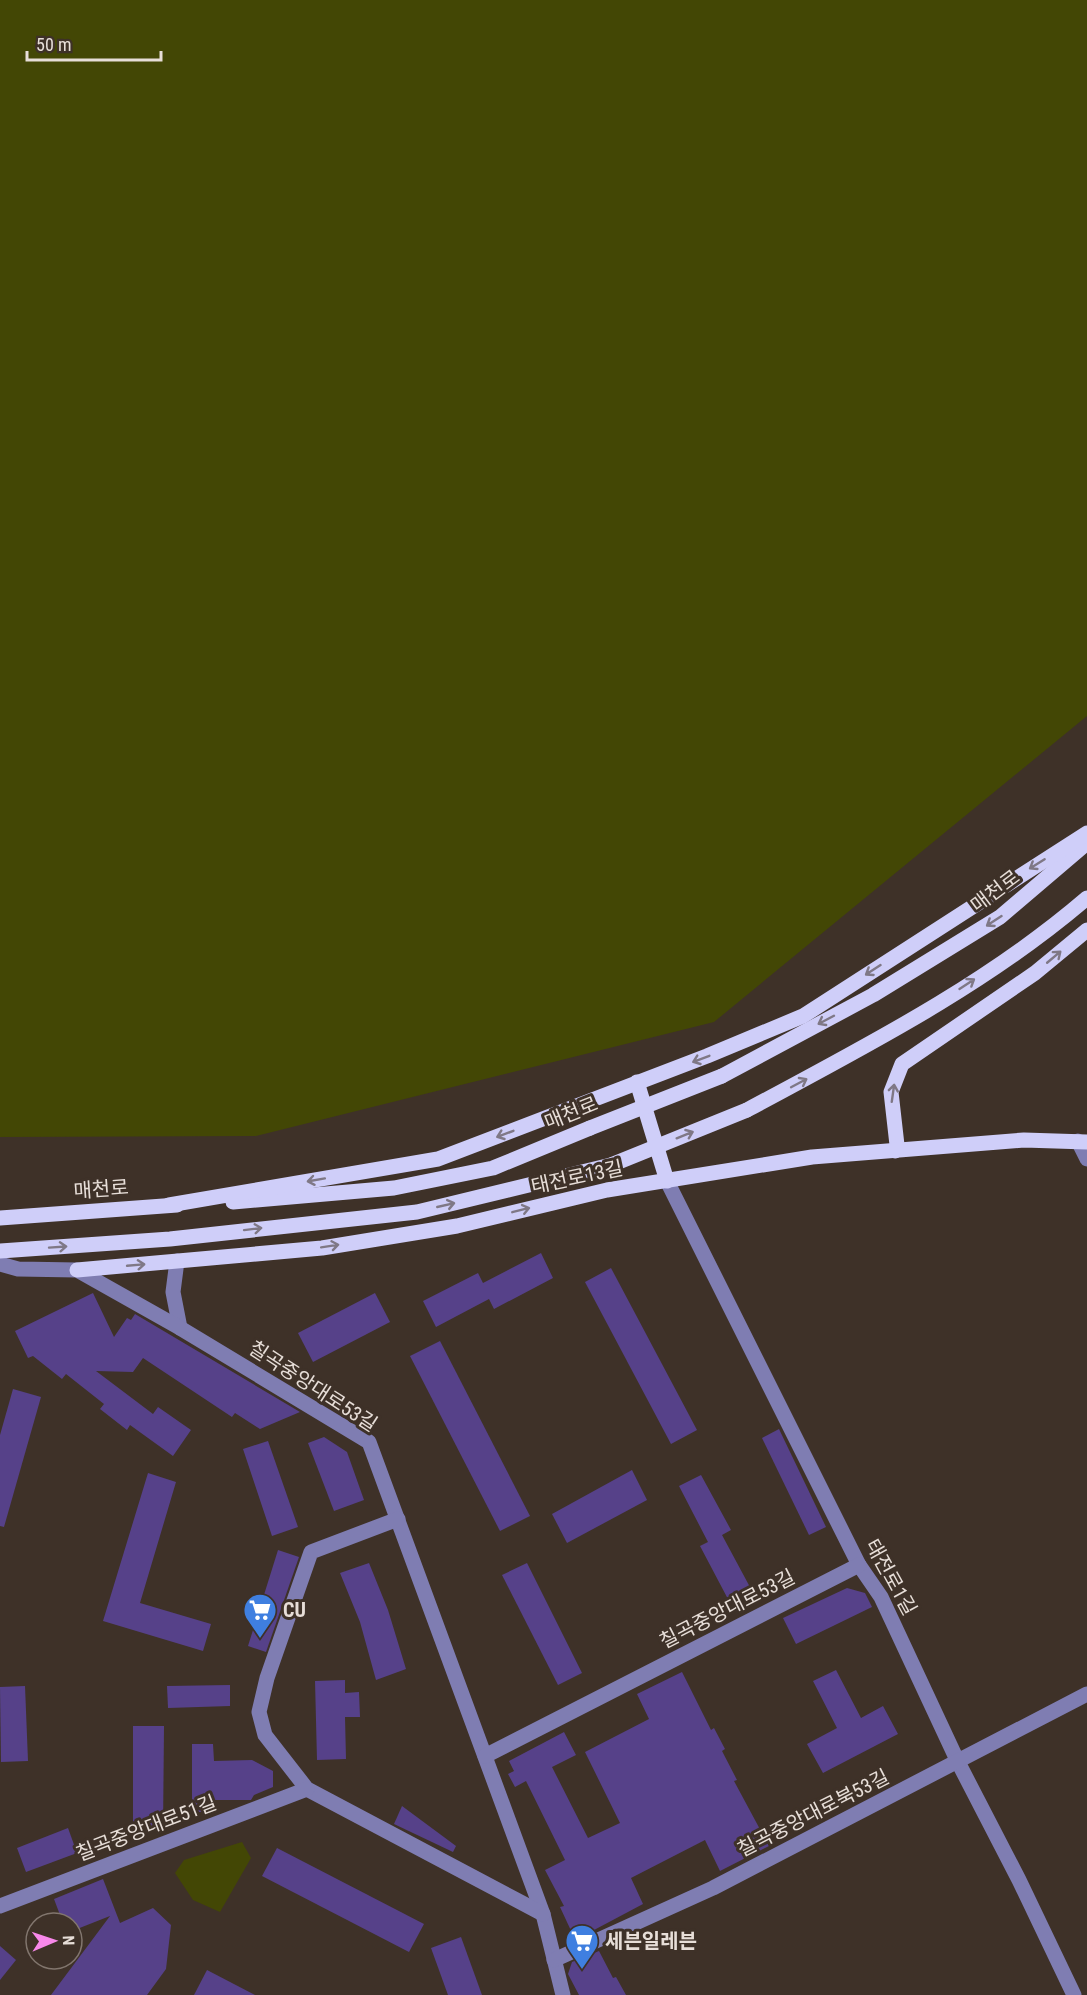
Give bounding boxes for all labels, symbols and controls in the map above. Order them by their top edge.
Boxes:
scale bar [27,24,160,62]
text: 50 m [36,34,71,55]
one-way arrow [1029,858,1046,870]
street label: 매천로 [966,865,1024,917]
one-way arrow [986,915,1003,927]
one-way arrow [1046,951,1062,964]
one-way arrow [866,964,882,976]
one-way arrow [958,978,974,990]
one-way arrow [818,1014,835,1026]
one-way arrow [692,1054,711,1065]
one-way arrow [789,1077,807,1088]
one-way arrow [888,1084,899,1103]
street label: 매천로 [541,1092,601,1134]
one-way arrow [496,1129,514,1140]
one-way arrow [675,1129,694,1140]
street label: 태전로13길 [529,1156,625,1198]
street label: 매천로 [73,1175,129,1203]
one-way arrow [307,1175,326,1186]
one-way arrow [436,1199,455,1211]
one-way arrow [511,1204,530,1216]
one-way arrow [242,1223,262,1234]
one-way arrow [48,1241,68,1252]
one-way arrow [319,1241,339,1252]
one-way arrow [125,1259,145,1270]
street label: 칠곡중앙대로53길 [244,1335,382,1437]
street label: 태전로1길 [860,1535,922,1619]
street label: 칠곡중앙대로53길 [655,1565,799,1653]
supermarket icon: CU [242,1592,278,1639]
place label: CU [283,1598,306,1622]
street label: 칠곡중앙대로북53길 [733,1764,893,1862]
street label: 칠곡중앙대로51길 [72,1790,220,1866]
north arrow [24,1911,84,1971]
supermarket icon: 세븐일레븐 [564,1923,600,1970]
place label: 세븐일레븐 [605,1929,697,1953]
text: N [59,1935,78,1946]

